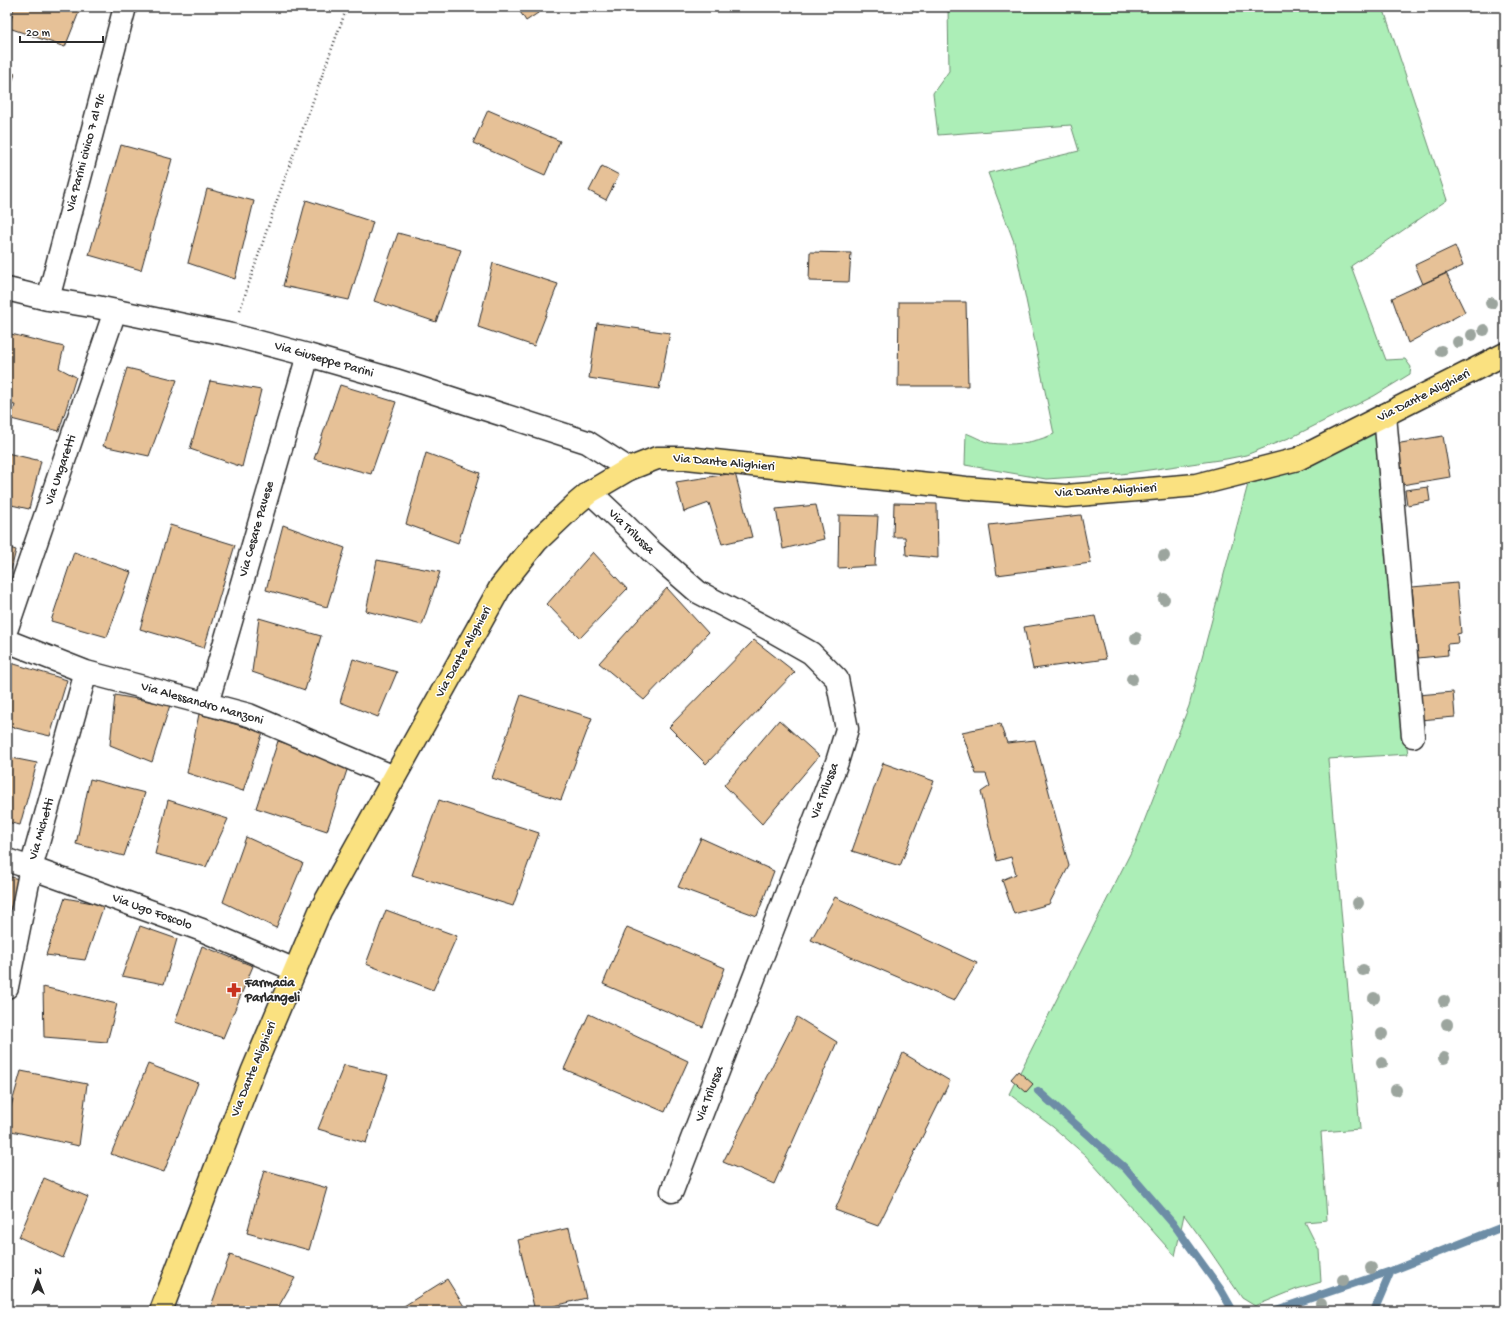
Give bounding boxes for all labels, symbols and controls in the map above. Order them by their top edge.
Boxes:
scale bar [20,18,103,44]
text: 20 m [26,27,51,41]
street label: Via Parini civico 7 al 9/c [63,92,109,214]
street label: Via Giuseppe Parini [272,338,375,381]
street label: Via Dante Alighieri [1374,366,1473,426]
street label: Via Ungaretti [42,433,80,508]
street label: Via Dante Alighieri [672,451,776,475]
street label: Via Cesare Pavese [236,479,278,580]
street label: Via Dante Alighieri [1054,481,1157,501]
street label: Via Trilussa [604,506,658,558]
street label: Via Dante Alighieri [432,604,495,701]
street label: Via Alessandro Manzoni [138,679,265,729]
street label: Via Trilussa [807,760,843,822]
street label: Via Michetti [26,796,58,863]
street label: Via Ugo Foscolo [109,890,194,934]
place label: Farmacia Parlangeli [244,976,300,1006]
pharmacy icon: Farmacia Parlangeli [226,982,242,998]
street label: Via Dante Alighieri [228,1019,280,1120]
street label: Via Trilussa [692,1063,728,1125]
north arrow [18,1260,58,1300]
text: N [34,1266,42,1278]

